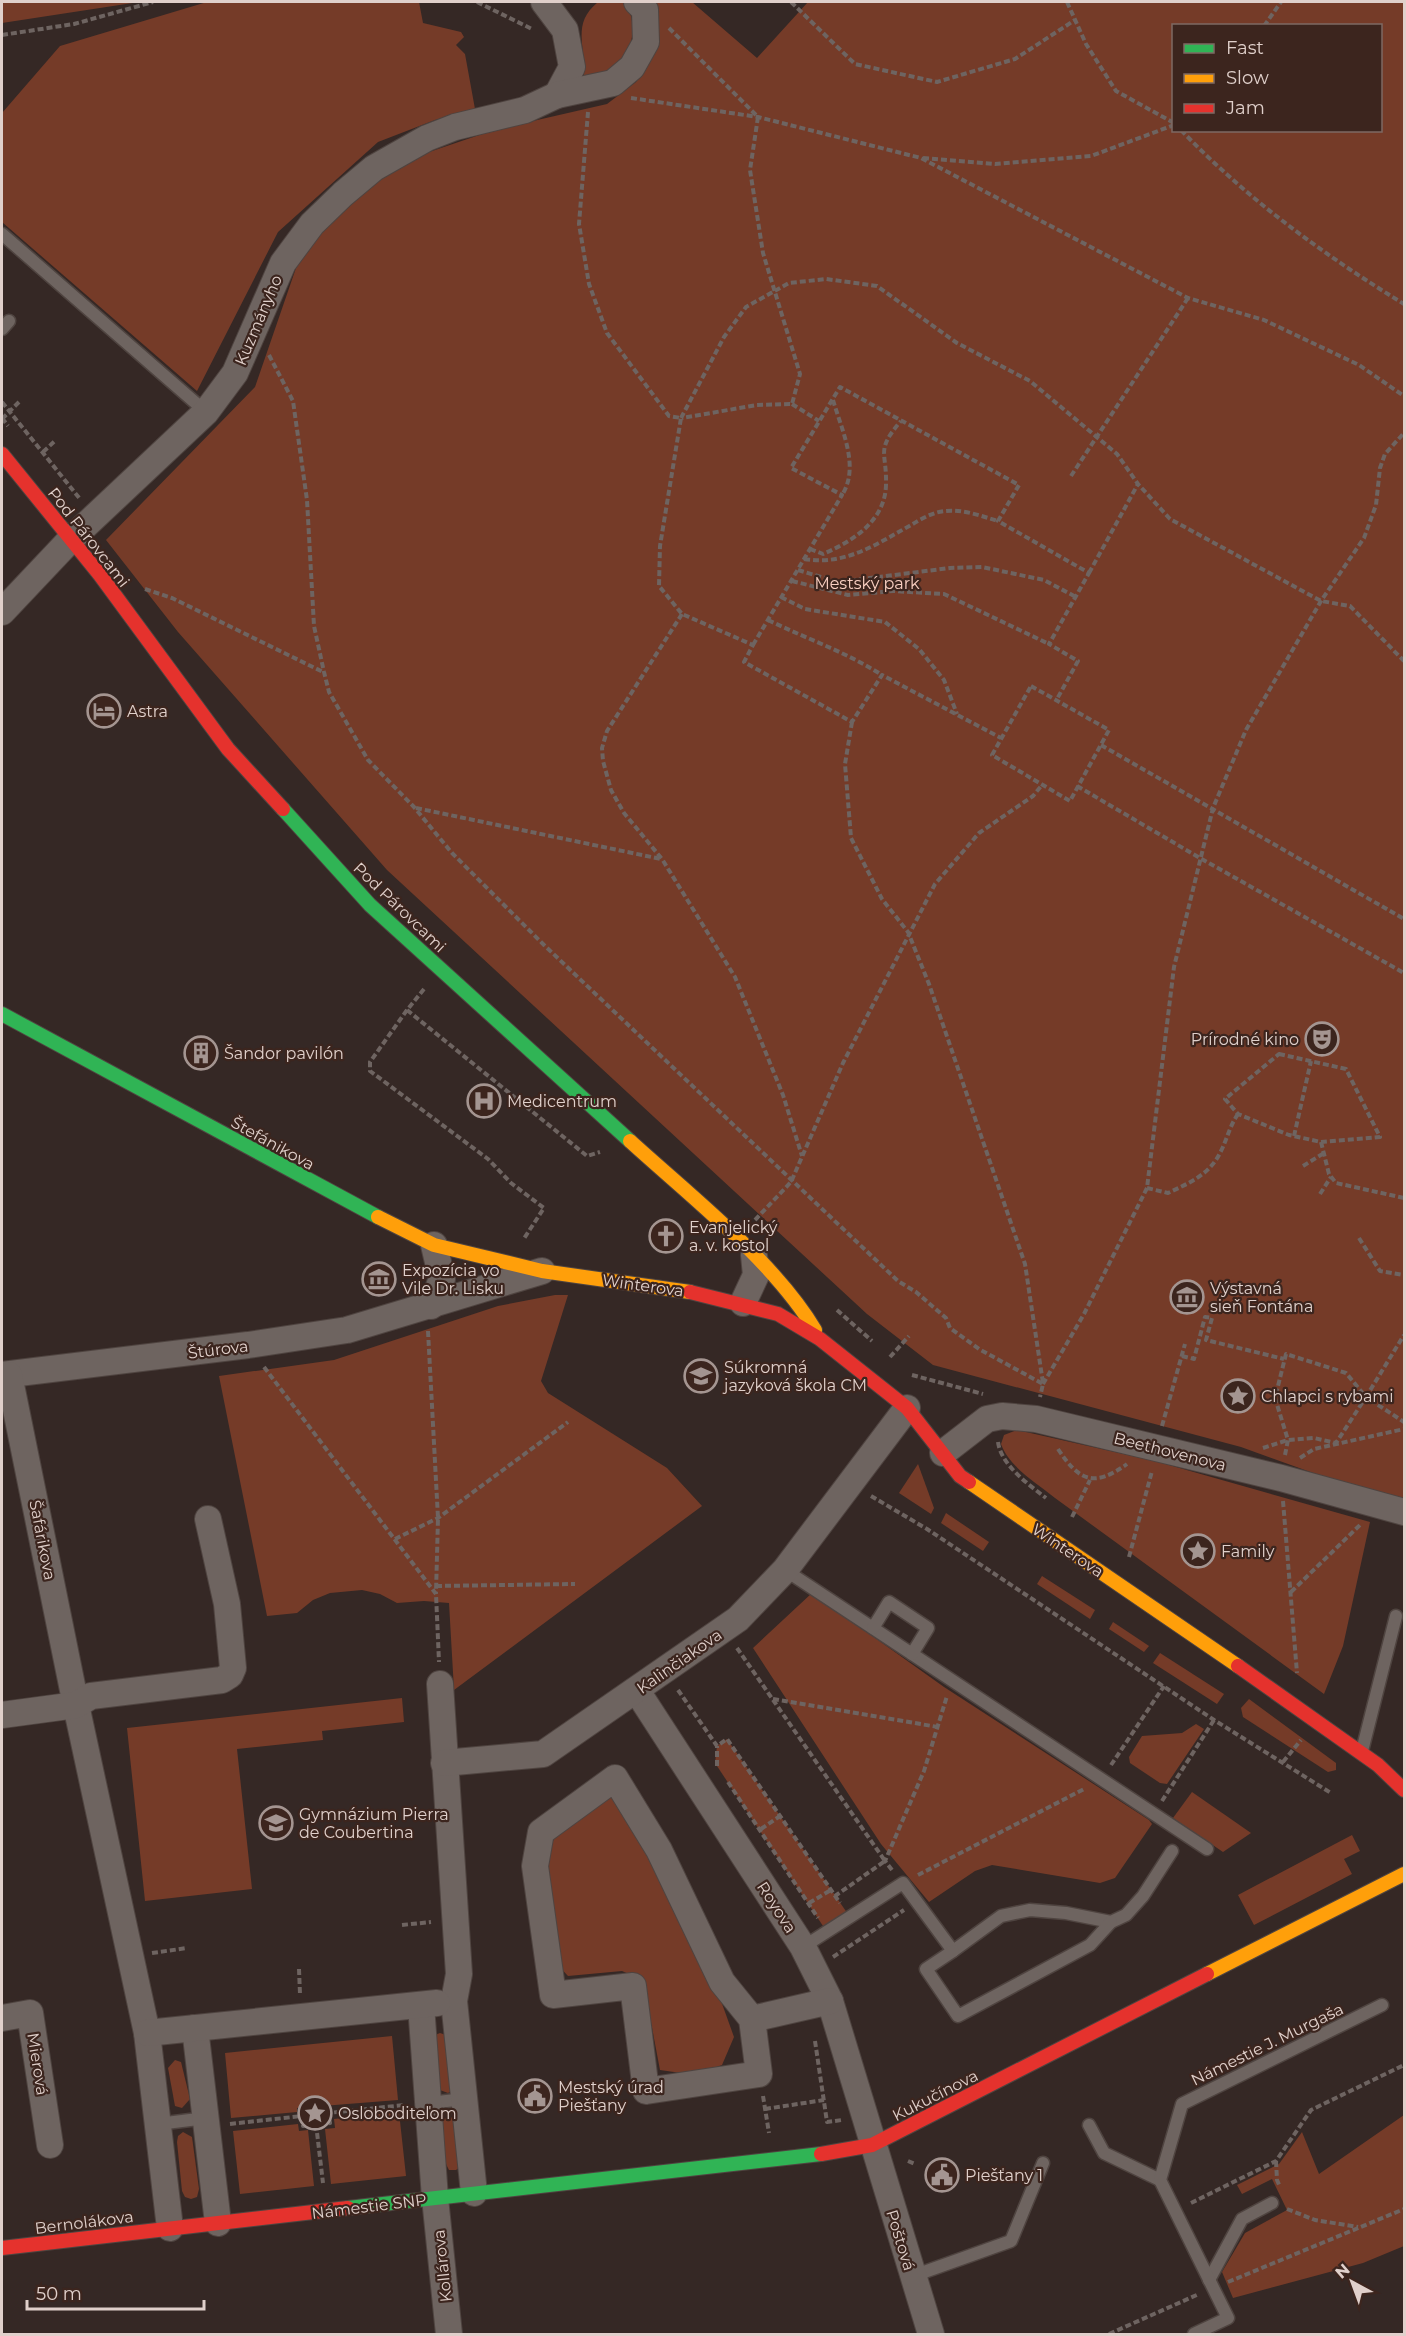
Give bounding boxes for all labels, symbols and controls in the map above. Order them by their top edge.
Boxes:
legend [1172,24,1382,132]
text: Fast [1226,37,1264,59]
text: Slow [1226,67,1269,89]
text: Jam [1225,97,1265,119]
street label: Kuzmányho [231,272,286,368]
street label: Pod Párovcami [44,484,133,591]
park label: Mestský park [814,574,920,593]
hotel icon: Astra [86,693,122,729]
place label: Astra [127,702,168,721]
street label: Pod Párovcami [349,858,450,956]
theatre icon: Prírodné kino [1304,1021,1340,1057]
place label: Prírodné kino [1191,1030,1299,1049]
building icon: Šandor pavilón [183,1035,219,1071]
place label: Šandor pavilón [224,1044,344,1063]
hospital icon: Medicentrum [466,1083,502,1119]
place label: Medicentrum [507,1092,617,1111]
street label: Štefánikova [228,1113,318,1174]
church icon: Evanjelický a. v. kostol [648,1218,684,1254]
place label: Evanjelický a. v. kostol [689,1218,778,1255]
museum icon: Expozícia vo Vile Dr. Lisku [361,1261,397,1297]
place label: Expozícia vo Vile Dr. Lisku [402,1261,504,1298]
street label: Winterova [601,1270,685,1301]
museum icon: Výstavná sieň Fontána [1169,1279,1205,1315]
place label: Výstavná sieň Fontána [1210,1279,1313,1316]
street label: Štúrova [187,1336,249,1363]
school or university icon: Súkromná jazyková škola CM [683,1358,719,1394]
place label: Súkromná jazyková škola CM [722,1358,867,1395]
place icon: Chlapci s rybami [1220,1378,1256,1414]
place label: Chlapci s rybami [1261,1387,1394,1406]
street label: Beethovenova [1112,1428,1228,1475]
street label: Šafárikova [25,1498,60,1582]
street label: Winterova [1028,1520,1107,1581]
place icon: Family [1180,1533,1216,1569]
place label: Family [1221,1542,1275,1561]
street label: Kalinčiakova [633,1625,725,1698]
school or university icon: Gymnázium Pierra de Coubertina [258,1805,294,1841]
place label: Gymnázium Pierra de Coubertina [299,1805,449,1842]
street label: Royova [753,1878,800,1937]
street label: Námestie J. Murgaša [1188,1999,1346,2090]
street label: Mierová [23,2031,52,2097]
street label: Kukučínova [889,2066,981,2125]
public building icon: Mestský úrad Piešťany [517,2078,553,2114]
place label: Mestský úrad Piešťany [558,2078,664,2115]
place icon: Osloboditeľom [297,2095,333,2131]
place label: Osloboditeľom [338,2104,457,2123]
public building icon: Piešťany 1 [924,2157,960,2193]
place label: Piešťany 1 [965,2166,1043,2185]
street label: Námestie SNP [310,2190,428,2223]
street label: Bernolákova [34,2207,135,2238]
street label: Poštová [882,2207,919,2273]
street label: Kollárova [429,2229,456,2303]
north arrow [1322,2252,1382,2312]
text: N [1331,2260,1354,2282]
scale bar [27,2273,204,2311]
text: 50 m [36,2283,82,2305]

